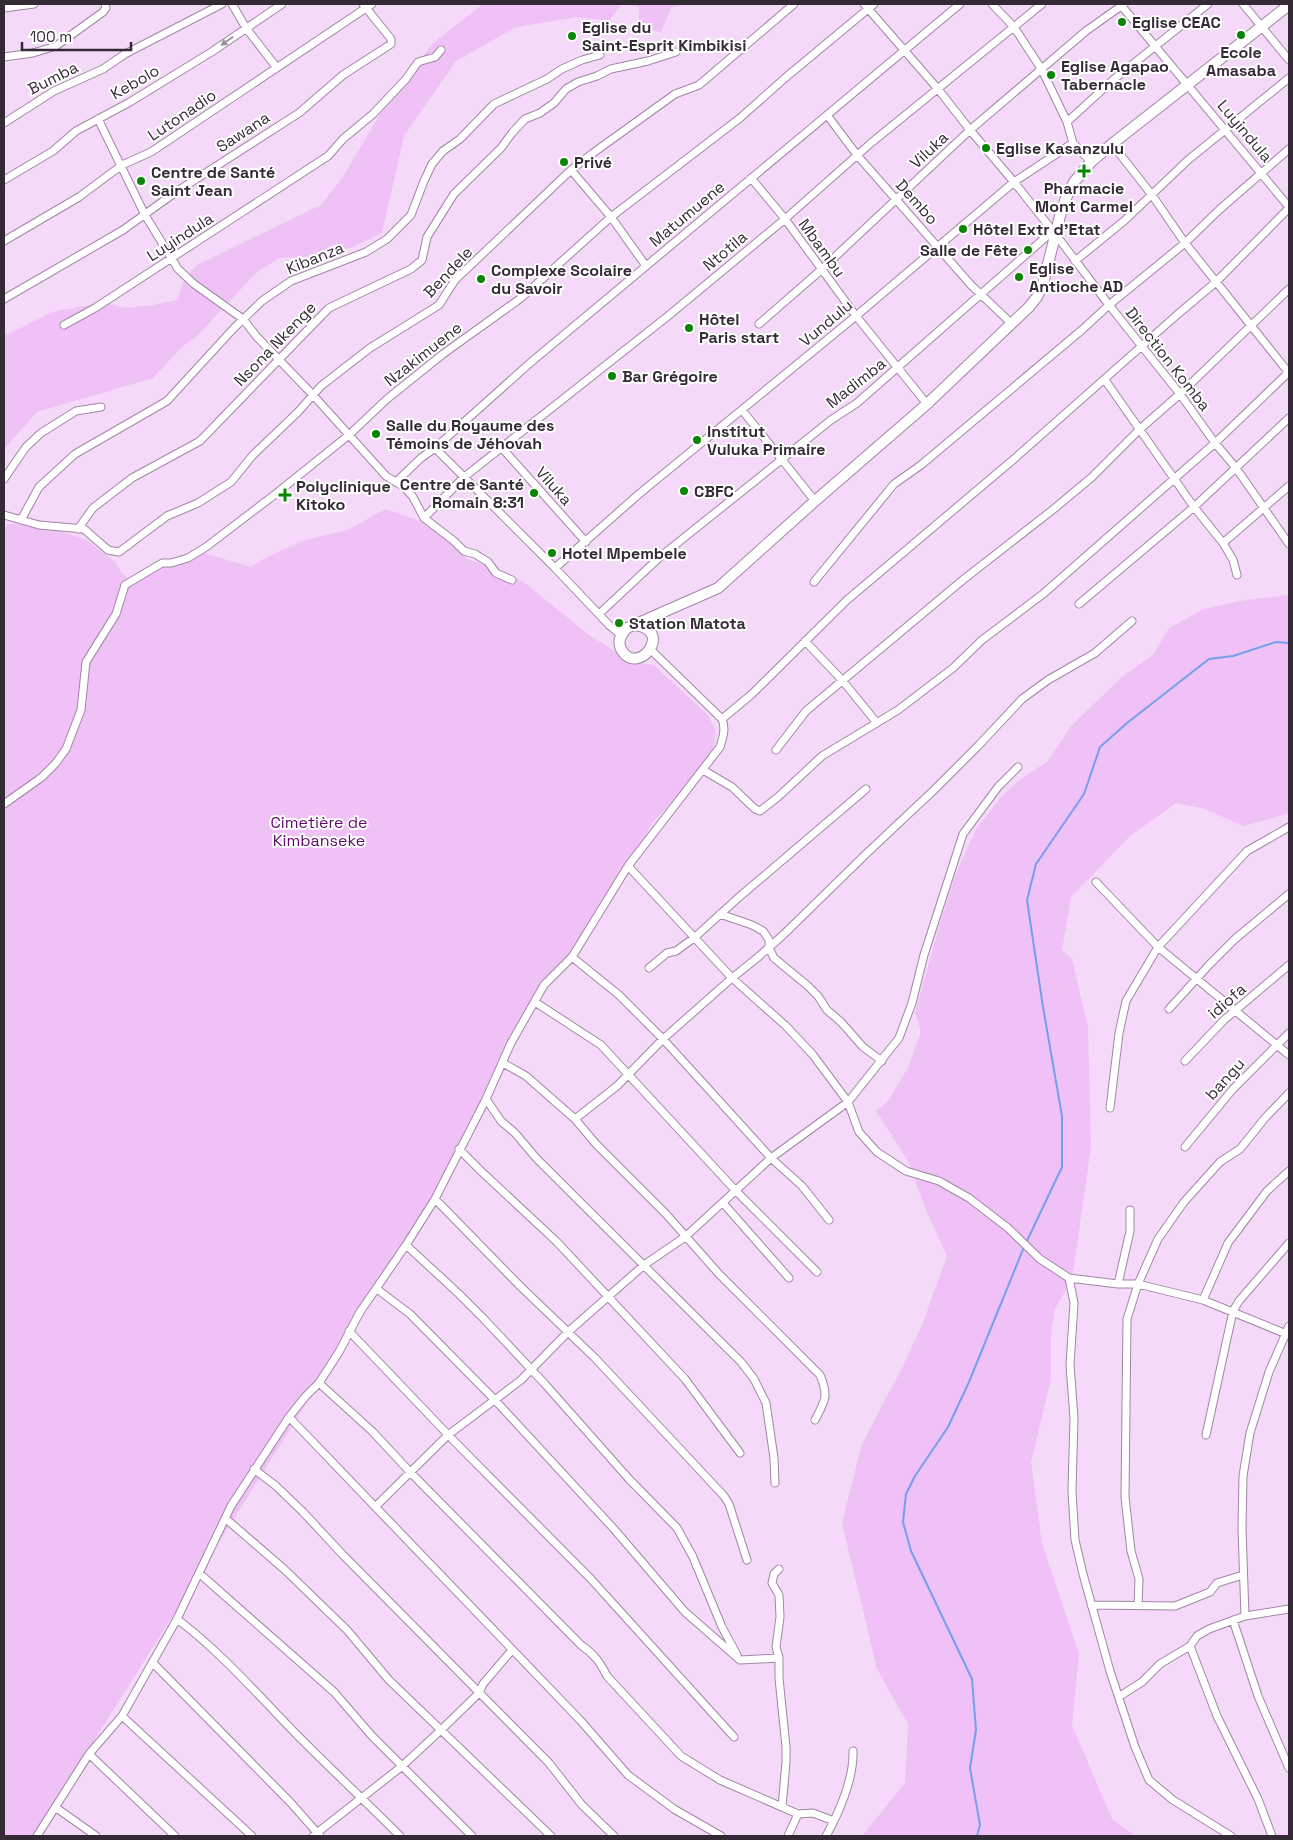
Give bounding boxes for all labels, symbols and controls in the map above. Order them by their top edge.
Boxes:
place label: Eglise CEAC [1132,12,1221,33]
marker: Eglise CEAC [1116,16,1128,28]
place label: Eglise du Saint-Esprit Kimbikisi [582,17,746,56]
scale bar [22,20,131,52]
text: 100 m [30,27,72,46]
marker: Ecole Amasaba [1235,29,1247,41]
marker: Eglise du Saint-Esprit Kimbikisi [566,30,578,42]
one-way arrow [220,36,234,46]
place label: Ecole Amasaba [1206,42,1276,81]
street label: Bumba [24,56,82,100]
place label: Eglise Agapao Tabernacle [1061,56,1169,95]
street label: Kebolo [107,60,163,104]
marker: Eglise Agapao Tabernacle [1045,69,1057,81]
street label: Lutonadio [144,84,220,146]
street label: Luyindula [1213,95,1277,167]
street label: Sawana [212,107,274,157]
street label: Viluka [905,127,953,173]
place label: Eglise Kasanzulu [996,138,1124,159]
marker: Eglise Kasanzulu [980,142,992,154]
place label: Privé [574,152,612,173]
marker: Privé [558,156,570,168]
place label: Centre de Santé Saint Jean [151,162,275,201]
marker: Pharmacie Mont Carmel [1078,165,1090,177]
marker: Centre de Santé Saint Jean [135,175,147,187]
street label: Dembo [891,175,943,229]
street label: Matumuene [645,176,729,252]
place label: Pharmacie Mont Carmel [1035,178,1133,217]
street label: Luyindula [143,208,217,266]
street label: Mbambu [794,215,850,281]
place label: Hôtel Extr d'Etat [973,219,1101,240]
marker: Hôtel Extr d'Etat [957,223,969,235]
street label: Ntotila [698,226,752,276]
street label: Kibanza [283,237,347,279]
place label: Salle de Fête [920,240,1018,261]
street label: Bendele [419,242,477,302]
marker: Salle de Fête [1022,244,1034,256]
place label: Eglise Antioche AD [1029,258,1123,297]
place label: Complexe Scolaire du Savoir [491,260,632,299]
marker: Eglise Antioche AD [1013,271,1025,283]
marker: Complexe Scolaire du Savoir [475,273,487,285]
street label: Vundulu [795,295,857,351]
street label: Nsona Nkenge [229,297,321,391]
street label: Direction Komba [1121,303,1215,415]
place label: Hôtel Paris start [699,309,779,348]
street label: Nzakimuene [380,317,466,391]
marker: Hôtel Paris start [683,322,695,334]
street label: Madimba [822,353,890,413]
place label: Bar Grégoire [622,366,718,387]
marker: Bar Grégoire [606,370,618,382]
place label: Salle du Royaume des Témoins de Jéhovah [386,415,554,454]
place label: Institut Vuluka Primaire [707,421,826,460]
marker: Salle du Royaume des Témoins de Jéhovah [370,428,382,440]
marker: Institut Vuluka Primaire [691,434,703,446]
street label: Viluka [531,462,577,510]
place label: Centre de Santé Romain 8:31 [400,474,524,513]
place label: Polyclinique Kitoko [296,476,391,515]
place label: CBFC [694,481,734,502]
marker: CBFC [678,485,690,497]
marker: Centre de Santé Romain 8:31 [528,487,540,499]
marker: Polyclinique Kitoko [278,488,292,502]
place label: Hotel Mpembele [562,543,687,564]
marker: Hotel Mpembele [546,547,558,559]
place label: Station Matota [629,613,746,634]
marker: Station Matota [613,617,625,629]
park label: Cimetière de Kimbanseke [271,812,367,851]
street label: idiofa [1204,979,1250,1023]
street label: bangu [1201,1054,1249,1104]

